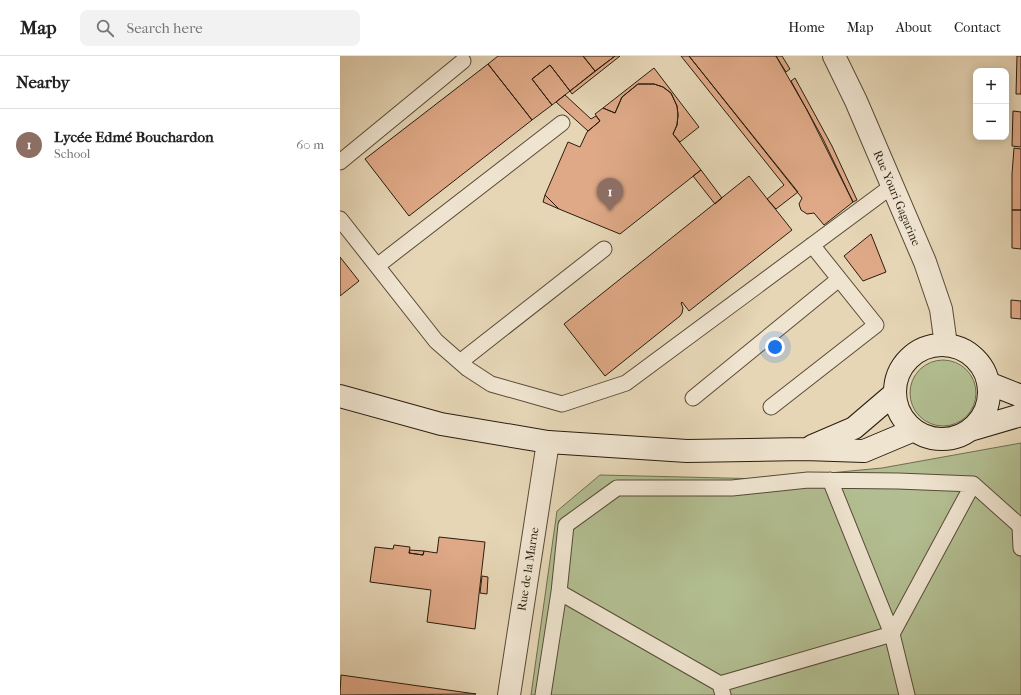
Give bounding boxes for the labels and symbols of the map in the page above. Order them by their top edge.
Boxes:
street label: Rue Youri Gagarine [871,148,923,248]
pin: 1 [597,178,623,211]
your location [765,337,785,357]
street label: Rue de la Marne [514,526,542,612]

